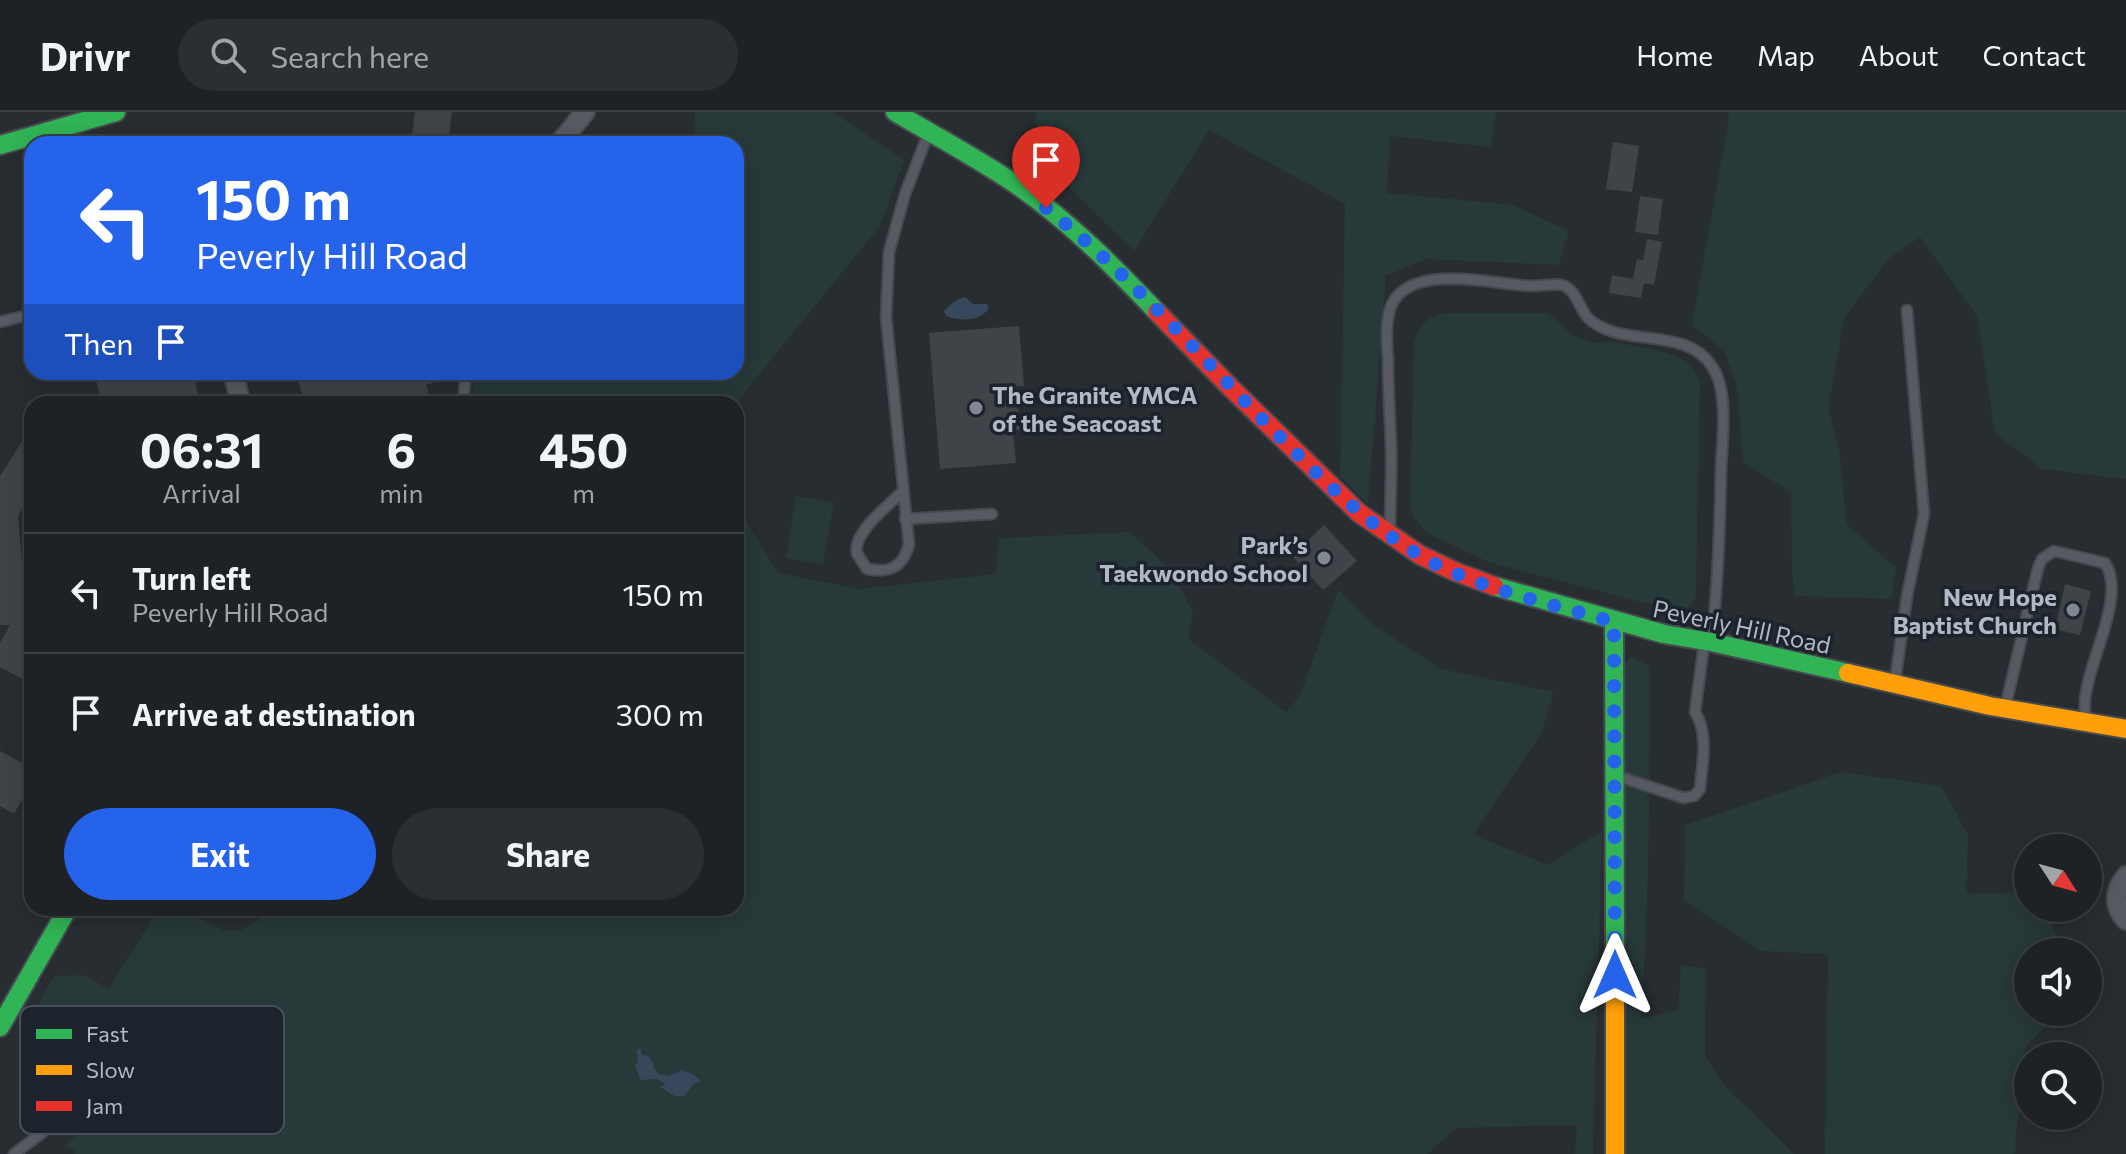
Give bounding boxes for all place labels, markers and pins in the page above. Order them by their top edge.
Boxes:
pin [1012,126,1080,208]
place label: The Granite YMCA of the Seacoast [992,380,1197,437]
marker: The Granite YMCA of the Seacoast [967,399,985,417]
place label: Park’s Taekwondo School [1099,530,1308,587]
marker: Park’s Taekwondo School [1315,549,1333,567]
place label: New Hope Baptist Church [1893,582,2057,639]
marker: New Hope Baptist Church [2064,601,2082,619]

